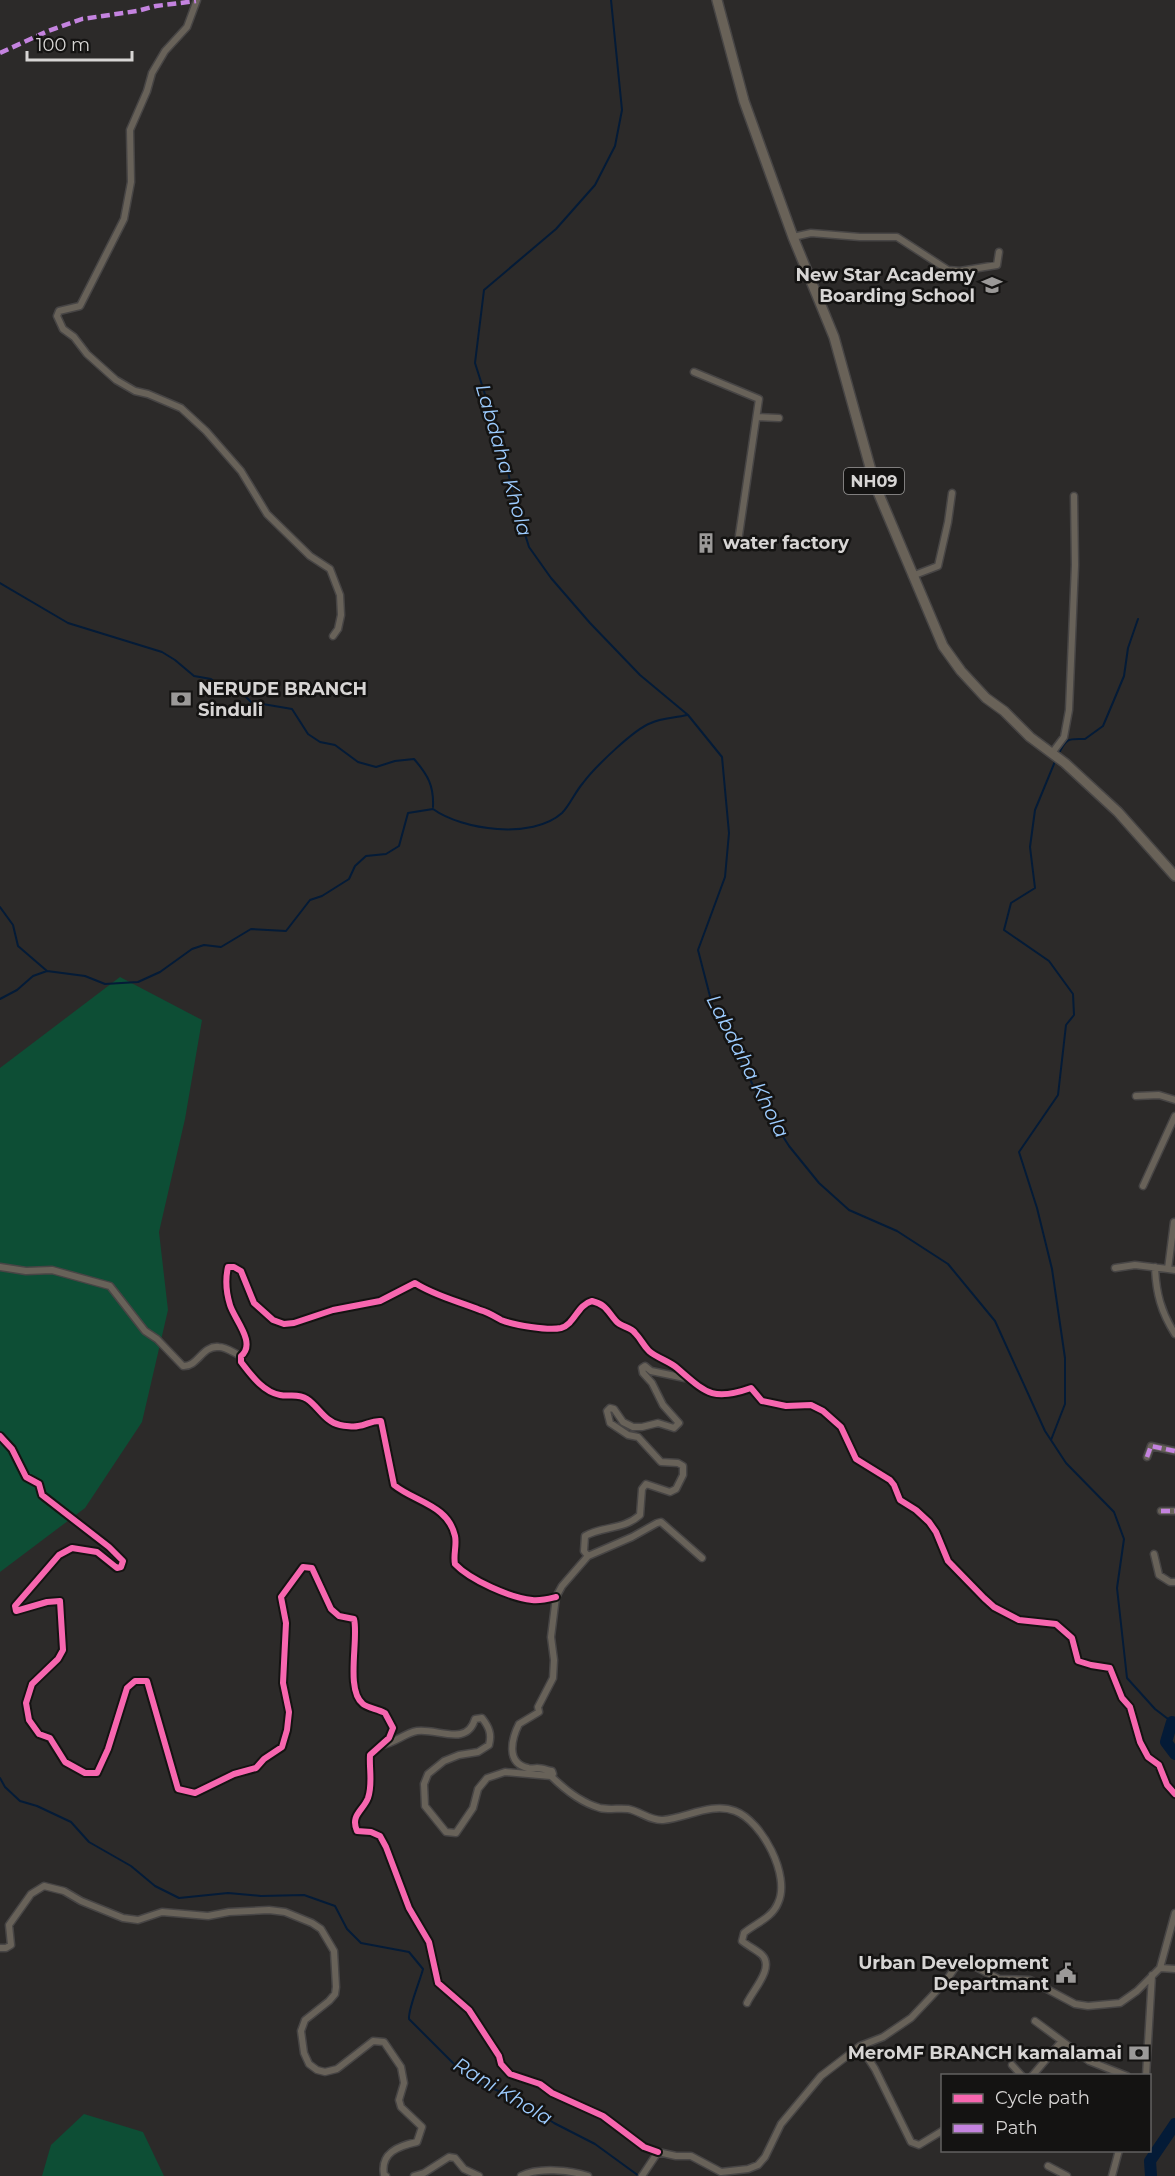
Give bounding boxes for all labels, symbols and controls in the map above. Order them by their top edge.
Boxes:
scale bar [27,24,132,62]
text: 100 m [36,34,90,56]
place label: New Star Academy Boarding School [796,264,975,307]
school or university icon: New Star Academy Boarding School [980,273,1004,297]
water label: Labdaha Khola [471,381,537,539]
road number: NH09 [844,468,904,494]
building icon: water factory [694,531,718,555]
place label: water factory [723,532,849,554]
place label: NERUDE BRANCH Sinduli [198,678,367,721]
bank icon: NERUDE BRANCH Sinduli [169,687,193,711]
water label: Labdaha Khola [702,990,794,1142]
place label: Urban Development Departmant [858,1952,1049,1995]
public building icon: Urban Development Departmant [1054,1961,1078,1985]
bank icon: MeroMF BRANCH kamalamai [1127,2041,1151,2065]
place label: MeroMF BRANCH kamalamai [848,2042,1122,2064]
water label: Rani Khola [449,2052,557,2130]
legend [941,2074,1151,2152]
text: Cycle path [995,2087,1090,2109]
text: Path [995,2117,1038,2139]

